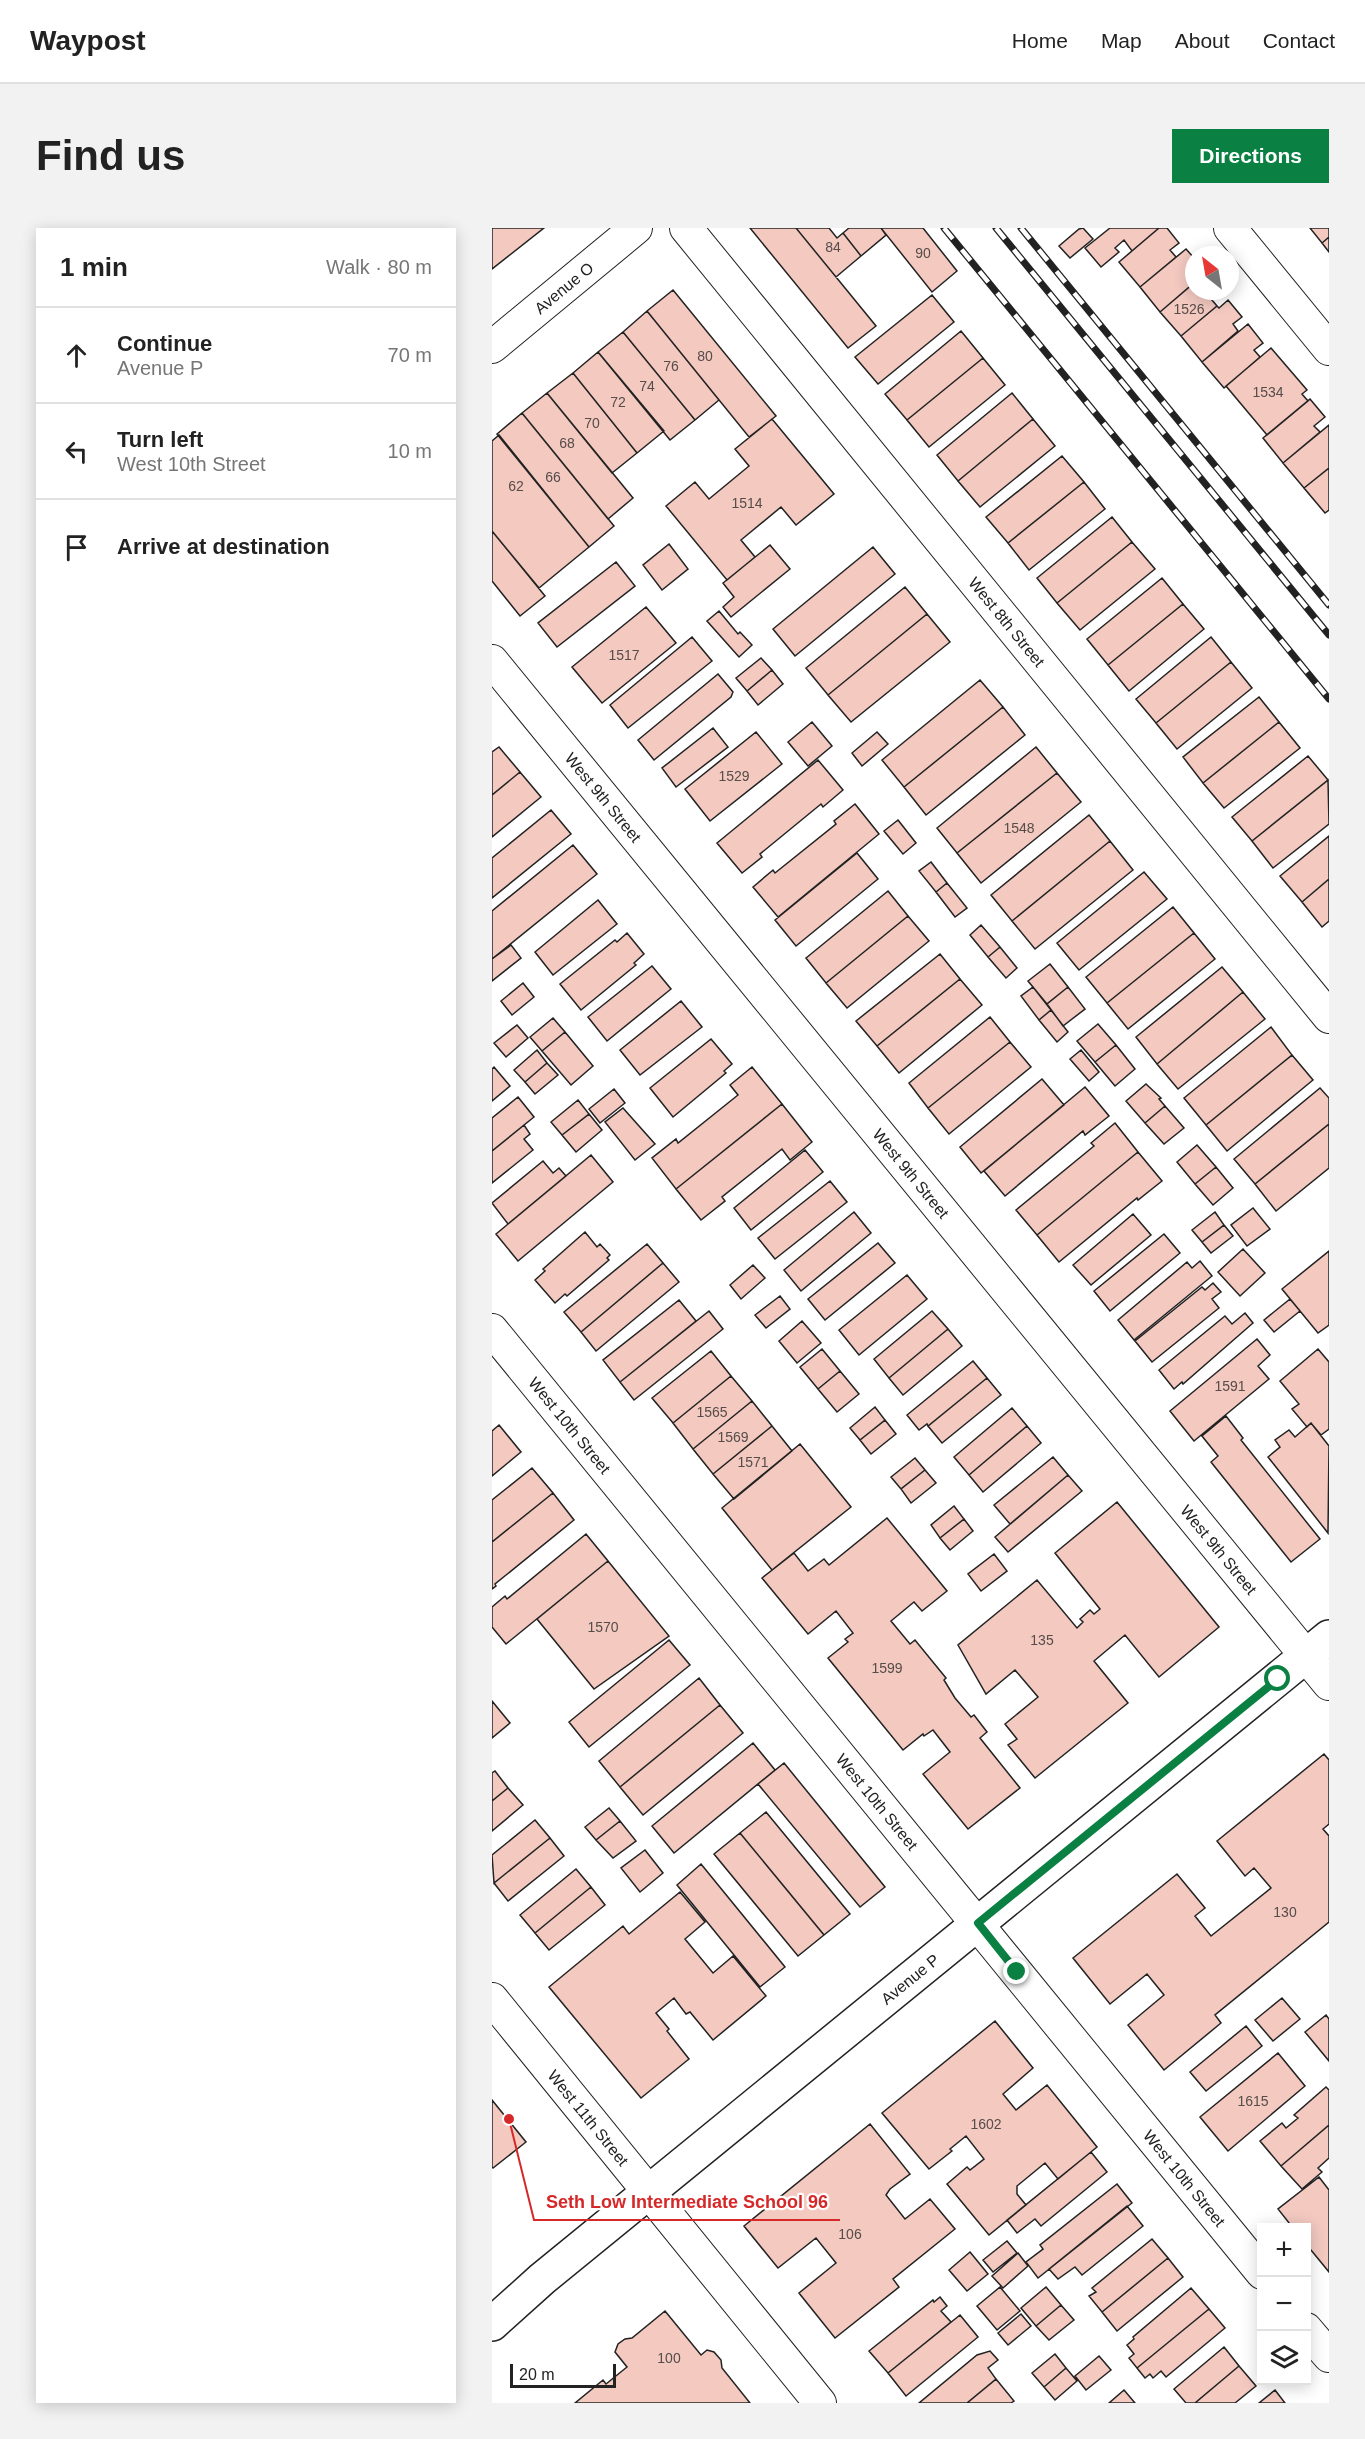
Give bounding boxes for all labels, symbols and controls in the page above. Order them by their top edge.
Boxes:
text: Waypost [30,25,146,56]
text: Home [1012,29,1068,52]
text: Map [1101,29,1142,52]
text: About [1175,29,1230,52]
text: Contact [1263,29,1335,52]
button: Directions [1172,129,1329,183]
text: Find us [36,132,185,179]
house number: 84 [825,239,841,255]
house number: 90 [915,245,931,261]
north arrow [1185,246,1239,300]
text: 1 min [60,252,128,282]
text: Walk · 80 m [326,256,432,278]
street label: Avenue O [531,259,597,317]
house number: 1526 [1173,301,1205,317]
text: Continue [117,331,212,356]
icon: ahead [60,339,93,372]
text: 70 m [388,344,432,366]
house number: 80 [697,348,713,364]
text: Avenue P [117,357,203,379]
house number: 76 [663,358,679,374]
house number: 74 [639,378,655,394]
house number: 1534 [1252,384,1284,400]
house number: 72 [610,394,626,410]
house number: 70 [584,415,600,431]
text: Turn left [117,427,203,452]
icon: left [60,435,93,468]
house number: 68 [559,435,575,451]
text: 10 m [388,440,432,462]
text: West 10th Street [117,453,266,475]
house number: 66 [545,469,561,485]
house number: 62 [508,478,524,494]
house number: 1514 [731,495,763,511]
icon: arrive [60,531,93,564]
text: Arrive at destination [117,534,330,559]
street label: West 8th Street [965,574,1048,671]
house number: 1517 [608,647,640,663]
street label: West 9th Street [562,750,645,846]
house number: 1529 [718,768,750,784]
house number: 1548 [1003,820,1035,836]
street label: West 9th Street [869,1126,953,1222]
street label: West 10th Street [525,1374,614,1477]
house number: 1591 [1214,1378,1246,1394]
house number: 1565 [696,1404,728,1420]
house number: 1569 [717,1429,749,1445]
house number: 1571 [737,1454,769,1470]
street label: West 9th Street [1177,1502,1260,1598]
house number: 1570 [587,1619,619,1635]
house number: 135 [1030,1632,1054,1648]
house number: 1599 [871,1660,903,1676]
route start [1264,1665,1290,1691]
street label: West 10th Street [833,1751,921,1854]
house number: 130 [1273,1904,1297,1920]
street label: Avenue P [878,1951,942,2008]
route end [1003,1958,1029,1984]
street label: West 11th Street [544,2067,632,2170]
house number: 1615 [1237,2093,1269,2109]
house number: 1602 [970,2116,1002,2132]
street label: West 10th Street [1140,2127,1229,2230]
callout: Seth Low Intermediate School 96 [534,2184,840,2220]
text: Seth Low Intermediate School 96 [546,2192,828,2212]
map controls [1257,2223,1311,2385]
button: + [1257,2223,1311,2277]
house number: 106 [838,2226,862,2242]
button: − [1257,2277,1311,2331]
button: layers [1257,2331,1311,2385]
house number: 100 [657,2350,681,2366]
scale bar [510,2361,616,2388]
text: 20 m [519,2366,555,2383]

